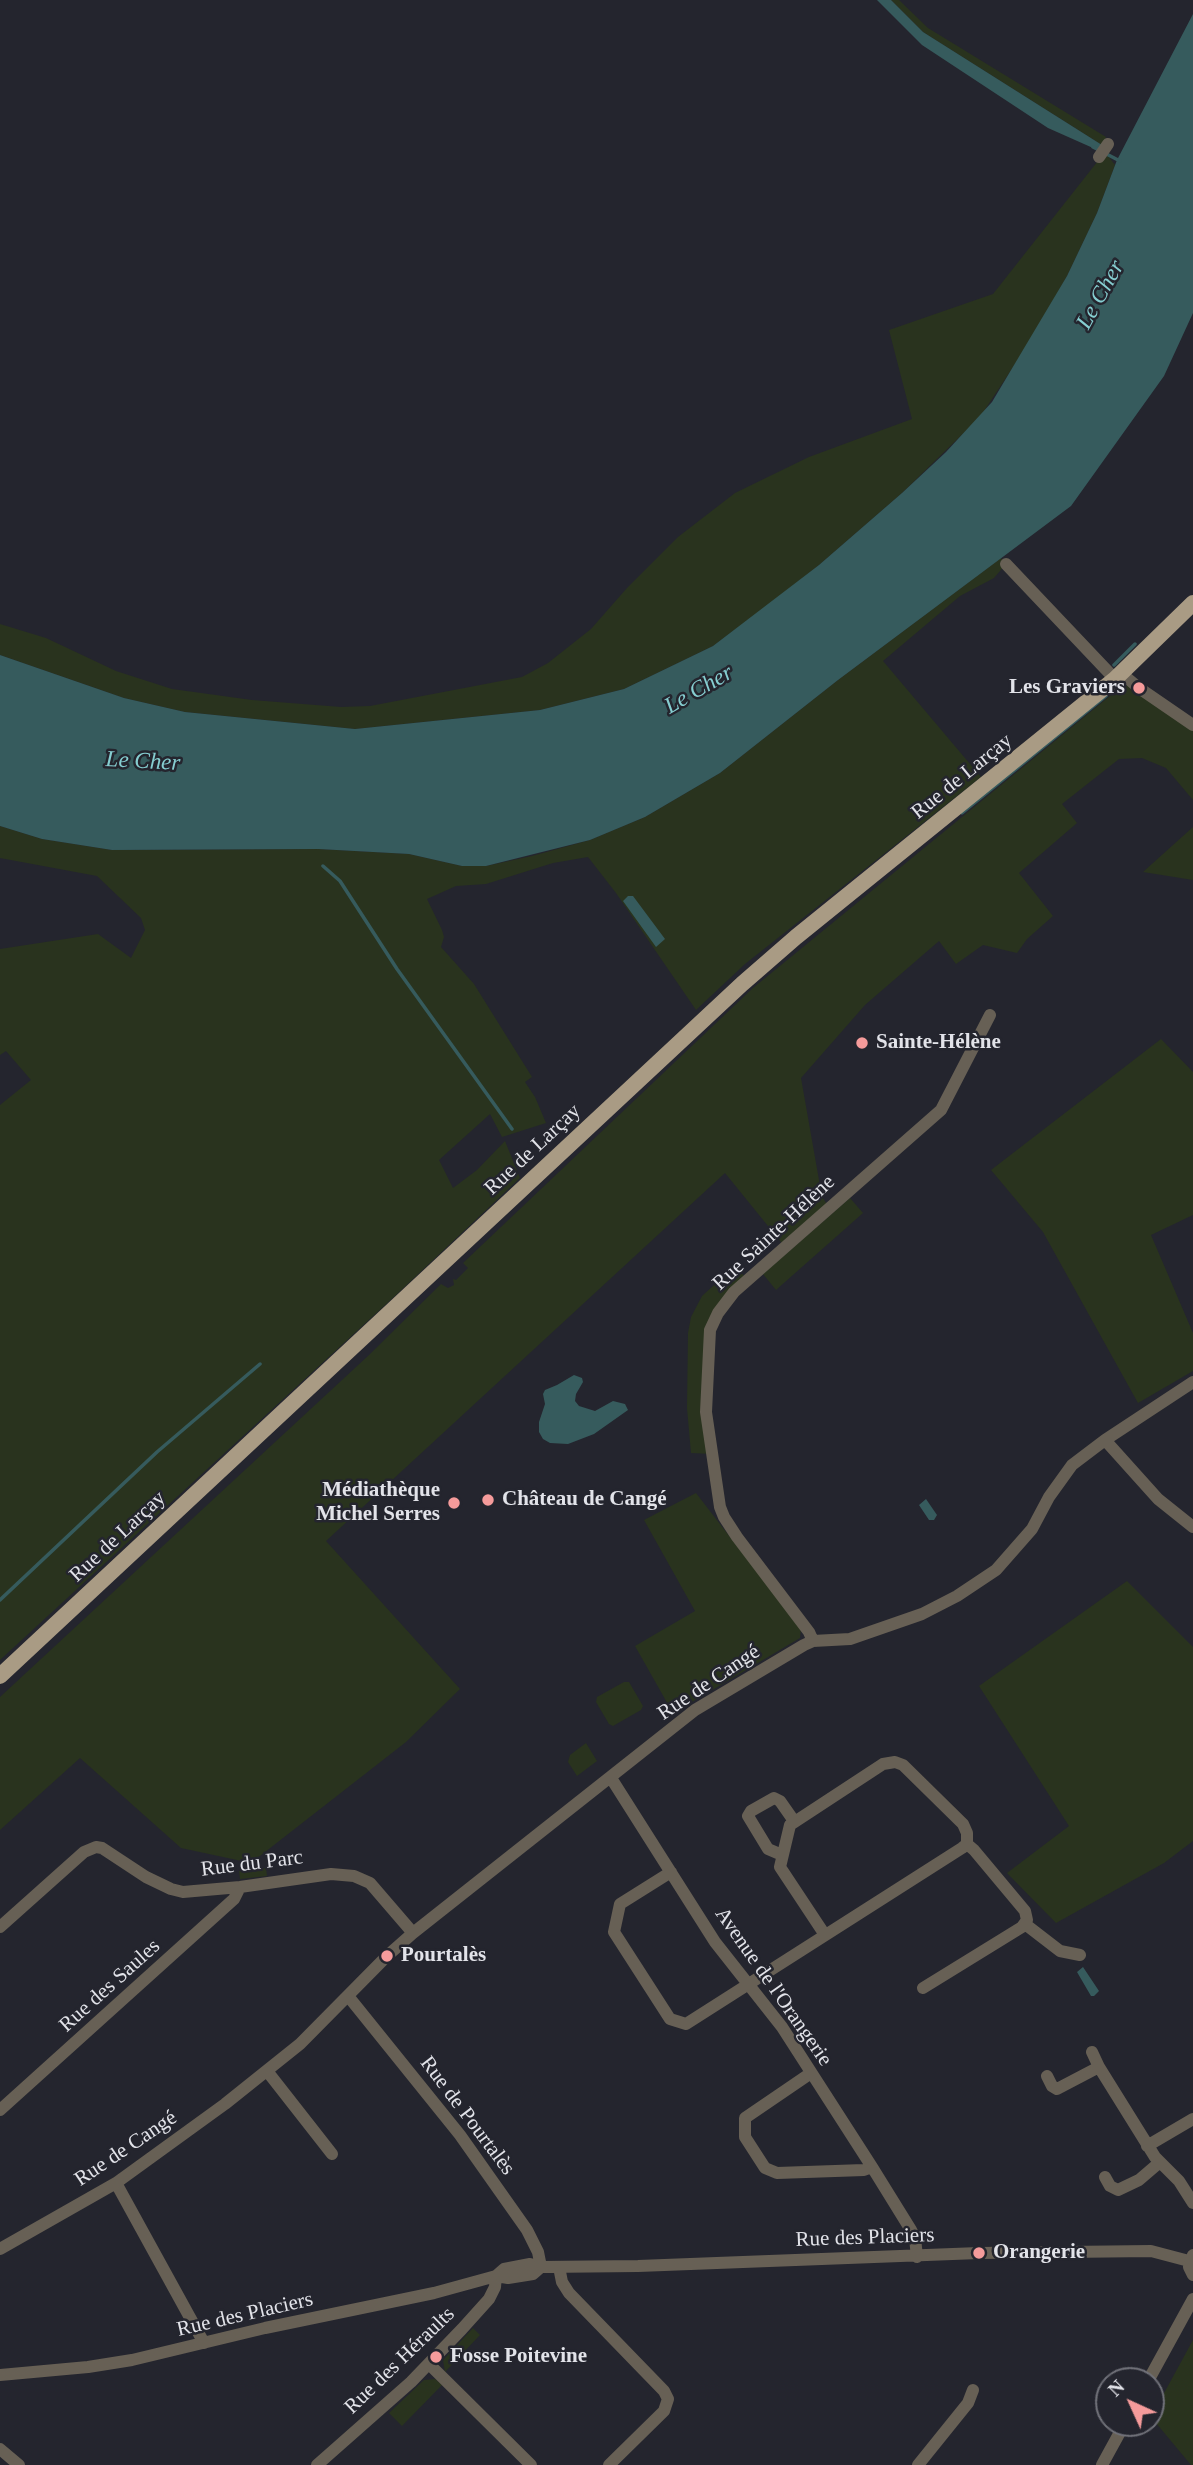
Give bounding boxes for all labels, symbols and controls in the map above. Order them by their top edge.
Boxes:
water label: Le Cher [1071,256,1131,334]
water label: Le Cher [660,659,738,721]
place label: Les Graviers [1009,675,1125,701]
marker: Les Graviers [1131,680,1147,696]
street label: Rue de Larçay [906,729,1018,825]
water label: Le Cher [105,746,181,778]
place label: Sainte-Hélène [876,1030,1001,1056]
marker: Sainte-Hélène [854,1035,870,1051]
street label: Rue de Larçay [480,1099,586,1201]
street label: Rue Sainte-Hélène [708,1170,840,1296]
place label: Médiathèque Michel Serres [316,1478,440,1528]
street label: Rue de Larçay [65,1486,171,1588]
place label: Château de Cangé [502,1487,667,1513]
marker: Château de Cangé [480,1492,496,1508]
marker: Médiathèque Michel Serres [446,1495,462,1511]
street label: Rue de Cangé [653,1640,765,1726]
street label: Rue du Parc [200,1845,304,1883]
street label: Avenue de l'Orangerie [709,1903,837,2071]
street label: Rue des Saules [54,1934,166,2038]
place label: Pourtalès [401,1943,486,1969]
marker: Pourtalès [379,1948,395,1964]
street label: Rue de Pourtalès [414,2052,520,2180]
street label: Rue de Cangé [70,2106,182,2192]
street label: Rue des Placiers [795,2223,935,2253]
place label: Orangerie [993,2240,1085,2266]
marker: Orangerie [971,2245,987,2261]
street label: Rue des Placiers [175,2287,315,2343]
street label: Rue des Héraults [340,2302,460,2420]
place label: Fosse Poitevine [450,2344,587,2370]
marker: Fosse Poitevine [428,2349,444,2365]
north arrow [1095,2367,1165,2437]
text: N [1104,2376,1128,2400]

